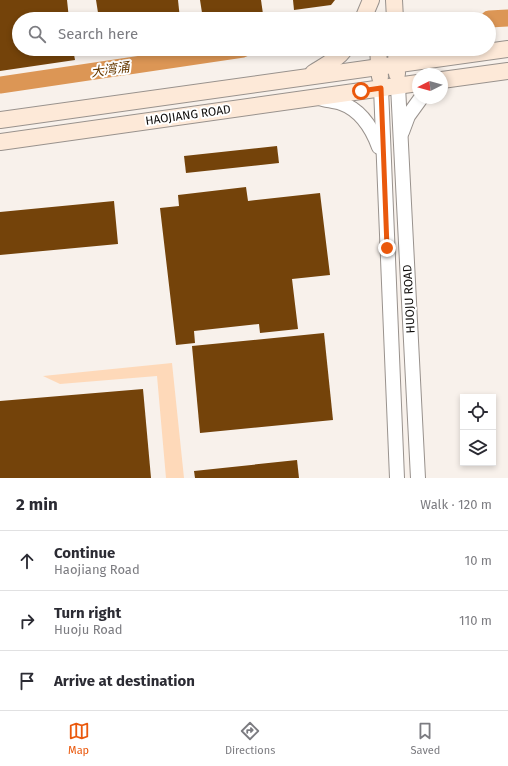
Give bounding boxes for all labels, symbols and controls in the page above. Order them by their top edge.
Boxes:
search box [12,12,496,56]
icon: search [26,23,48,45]
text: Search here [58,25,138,43]
water label: 大湾涌 [90,59,132,80]
north arrow [412,68,448,104]
route start [352,82,370,100]
street label: HAOJIANG ROAD [144,102,232,128]
route end [378,239,396,257]
street label: HUOJU ROAD [400,264,418,334]
map controls [460,394,496,466]
button: locate [460,394,496,430]
button: layers [460,430,496,466]
text: 2 min [16,494,58,515]
text: Walk · 120 m [420,497,492,512]
text: Continue [54,544,115,562]
icon: ahead [16,550,38,572]
text: 10 m [465,553,492,568]
text: Haojiang Road [54,562,140,577]
text: Turn right [54,604,121,622]
icon: right [16,610,38,632]
text: 110 m [459,613,492,628]
text: Huoju Road [54,622,123,637]
icon: arrive [16,670,38,692]
text: Arrive at destination [54,672,195,690]
tab: Map [68,720,90,757]
tab: Directions [225,720,275,757]
tab: Saved [411,720,440,757]

